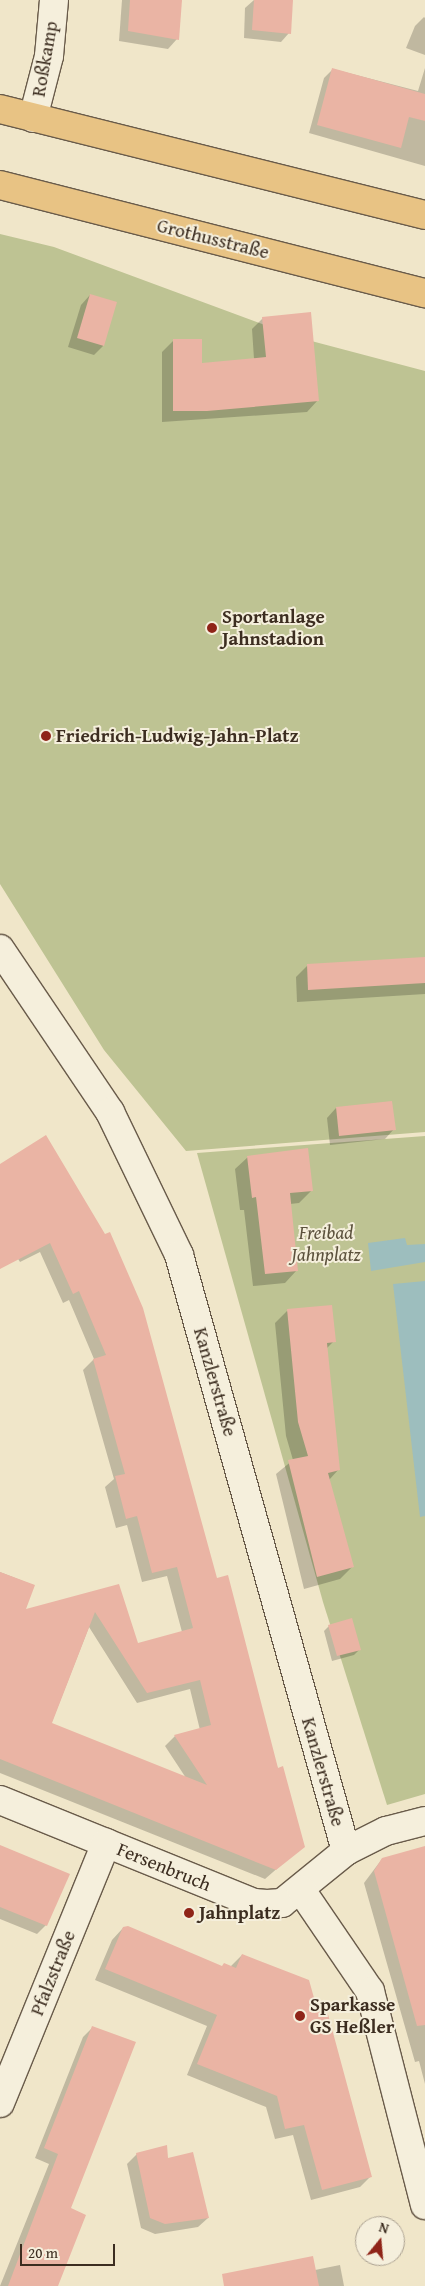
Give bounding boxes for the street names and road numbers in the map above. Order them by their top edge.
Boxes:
street label: Roßkamp [27,20,63,98]
street label: Grothusstraße [155,214,271,264]
street label: Kanzlerstraße [189,1325,241,1439]
street label: Kanzlerstraße [297,1715,349,1829]
street label: Fersenbruch [114,1838,214,1896]
street label: Pfalzstraße [26,1927,80,2019]

